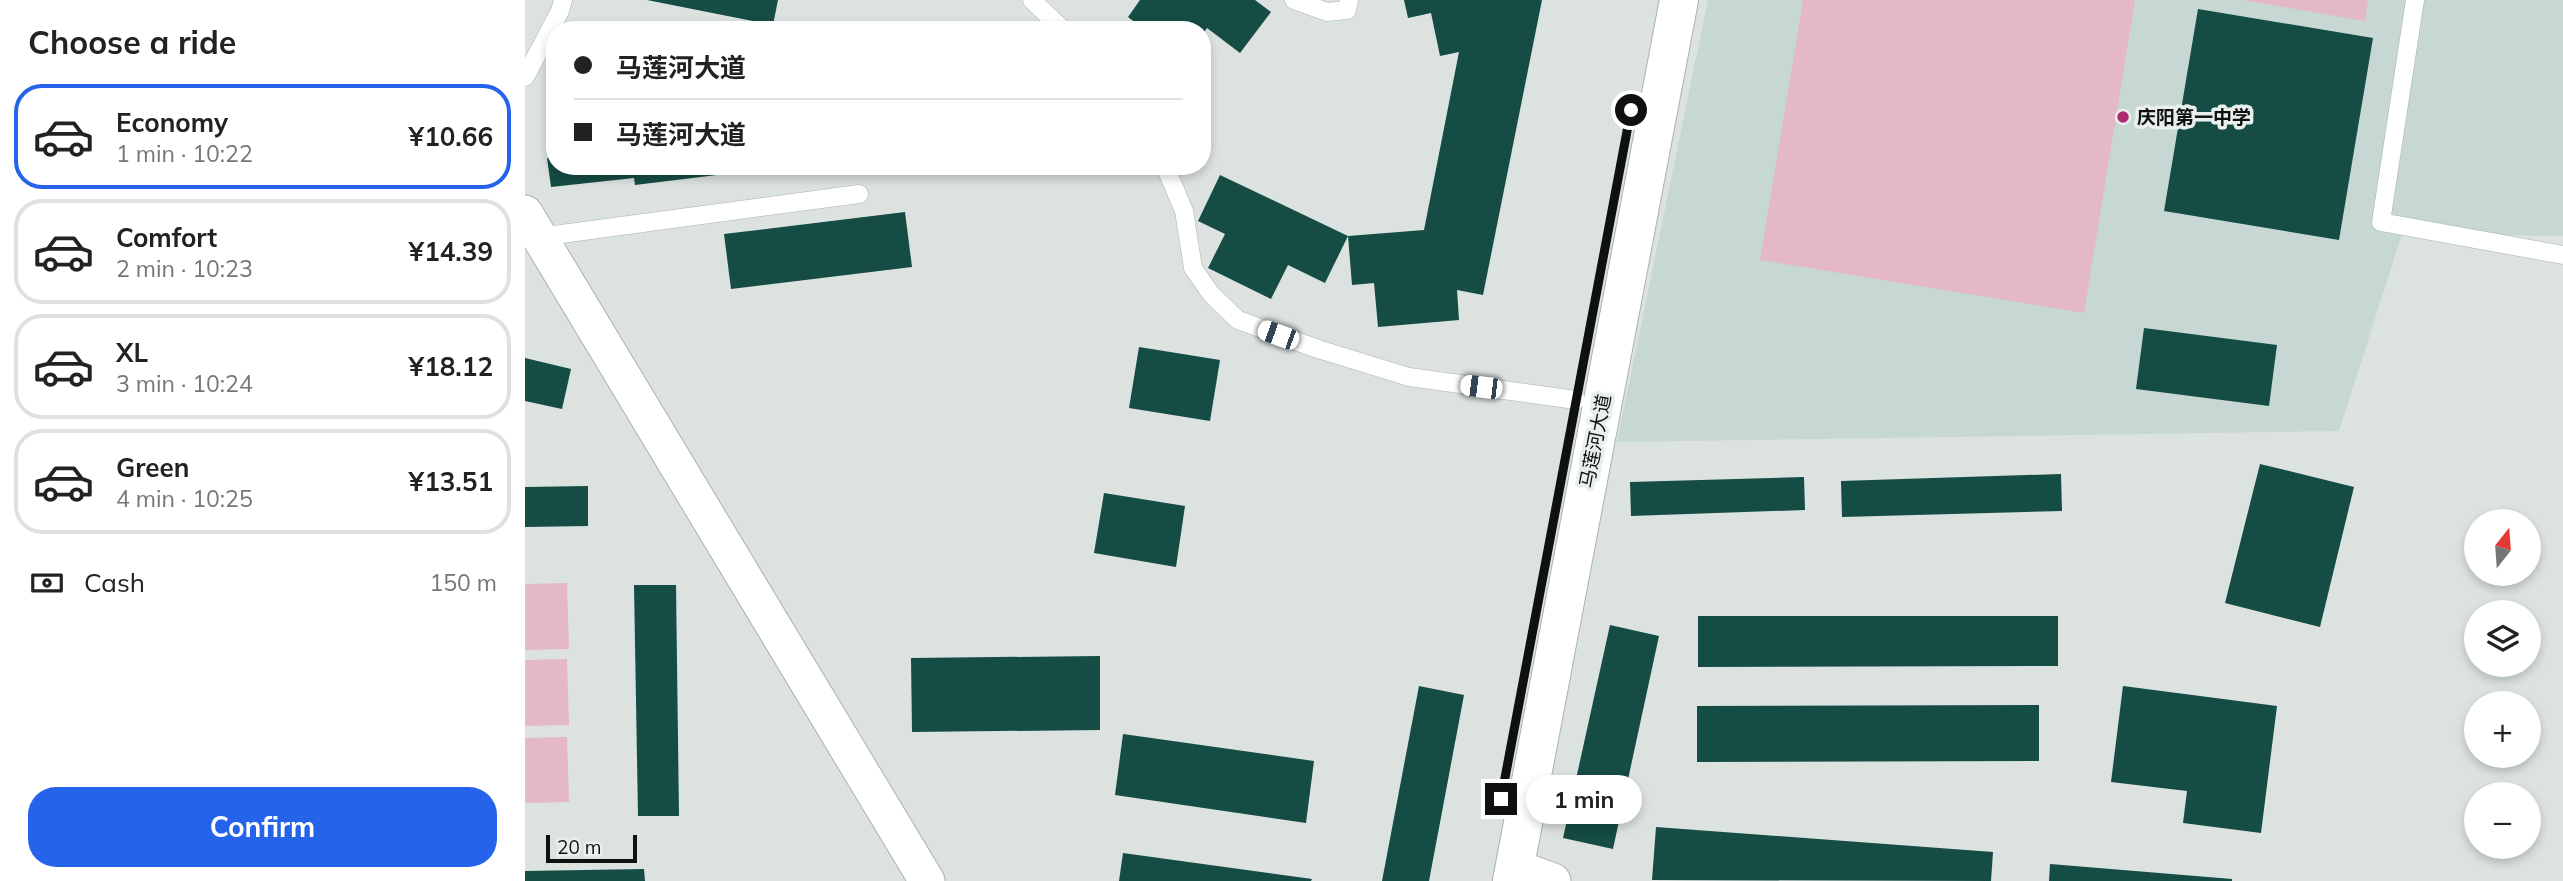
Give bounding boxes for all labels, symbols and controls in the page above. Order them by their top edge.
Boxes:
text: Choose a ride [28,22,236,62]
text: 马莲河大道 [616,51,746,84]
route start [1615,94,1647,126]
icon: car [32,105,95,168]
place label: 庆阳第一中学 [2137,105,2251,129]
text: Economy [116,106,228,139]
marker: 庆阳第一中学 [2115,109,2131,125]
text: 马莲河大道 [616,118,746,151]
text: ¥10.66 [409,120,493,153]
text: 1 min · 10:22 [116,139,253,168]
icon: car [32,220,95,283]
text: Comfort [116,221,217,254]
text: ¥14.39 [409,235,493,268]
text: 2 min · 10:23 [116,254,253,283]
car [1255,318,1302,352]
icon: car [32,335,95,398]
text: XL [116,336,148,369]
text: ¥18.12 [409,350,493,383]
text: 3 min · 10:24 [116,369,253,398]
car [1459,374,1504,400]
street label: 马莲河大道 [1574,392,1616,490]
icon: car [32,450,95,513]
text: Green [116,451,189,484]
text: ¥13.51 [409,465,493,498]
text: 4 min · 10:25 [116,484,253,513]
north arrow [2464,509,2541,586]
map controls [2464,509,2541,859]
icon: cash [28,564,66,602]
text: Cash [84,566,145,599]
text: 150 m [429,568,497,597]
button: layers [2464,600,2541,677]
button: + [2464,691,2541,768]
callout: 1 min [1525,774,1641,824]
button: − [2464,782,2541,859]
route end [1485,783,1517,815]
text: 1 min [1554,785,1614,814]
button: Confirm [28,787,497,867]
scale bar [546,832,637,864]
text: 20 m [557,835,601,859]

